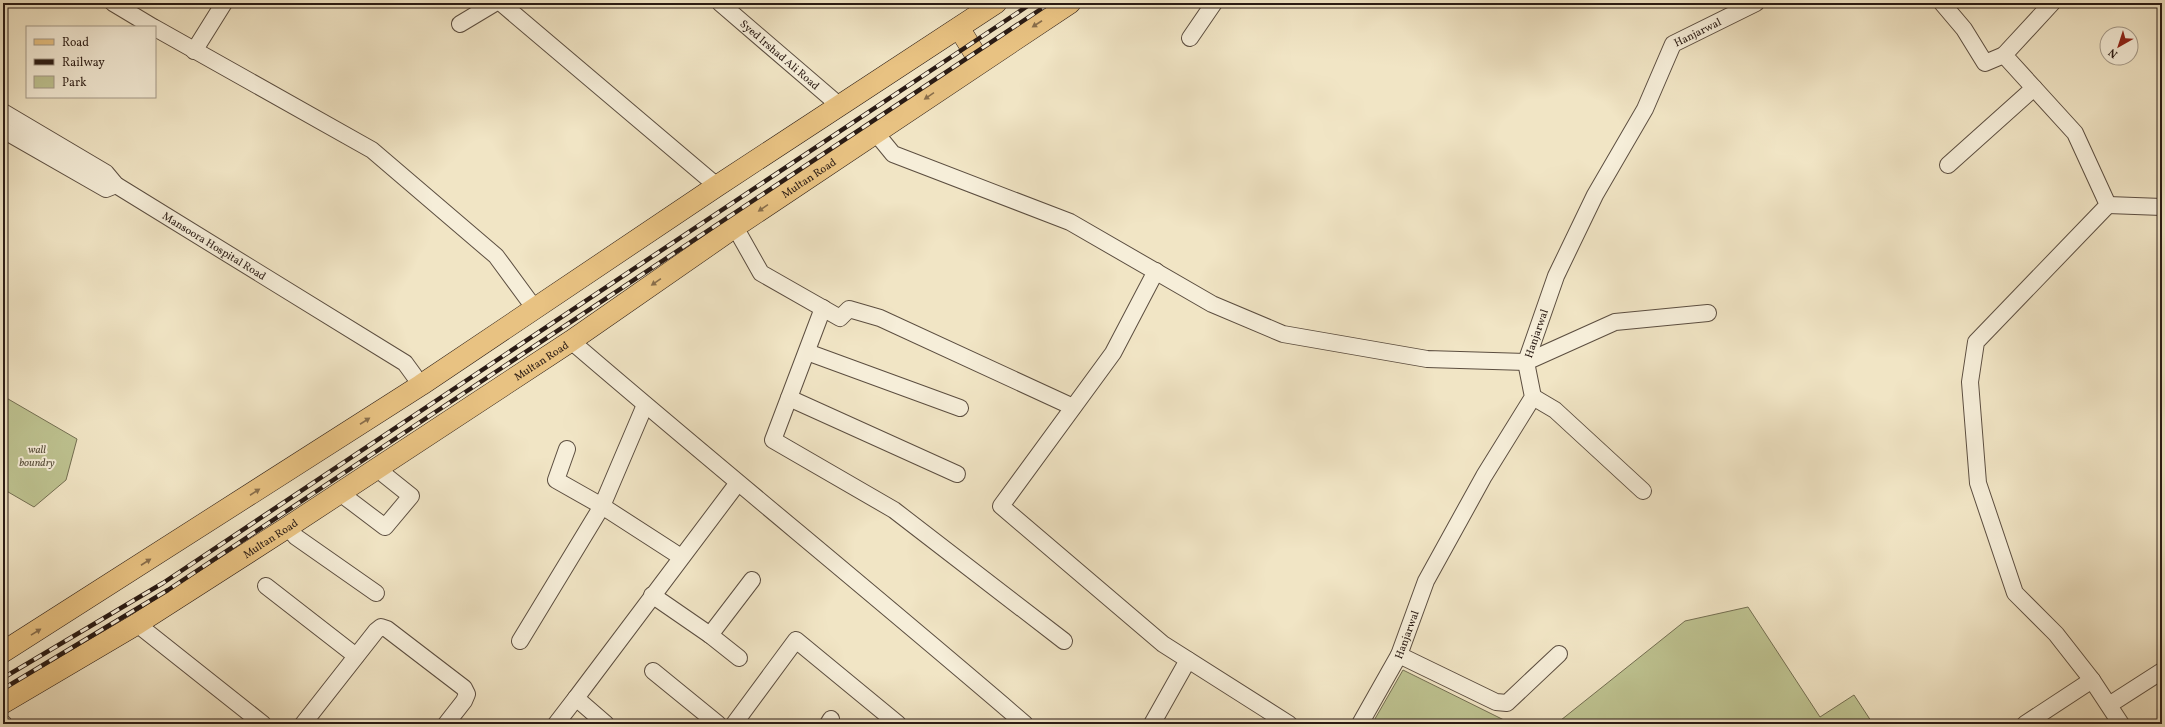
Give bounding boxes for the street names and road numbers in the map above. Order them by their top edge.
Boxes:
street label: Hanjarwal [1672,15,1724,51]
street label: Syed Irshad Ali Road [736,17,822,94]
street label: Multan Road [779,155,840,203]
street label: Mansoora Hospital Road [159,209,268,285]
street label: Hanjarwal [1522,307,1553,360]
street label: Multan Road [512,338,572,385]
street label: Multan Road [241,516,302,563]
street label: Hanjarwal [1392,609,1424,662]

